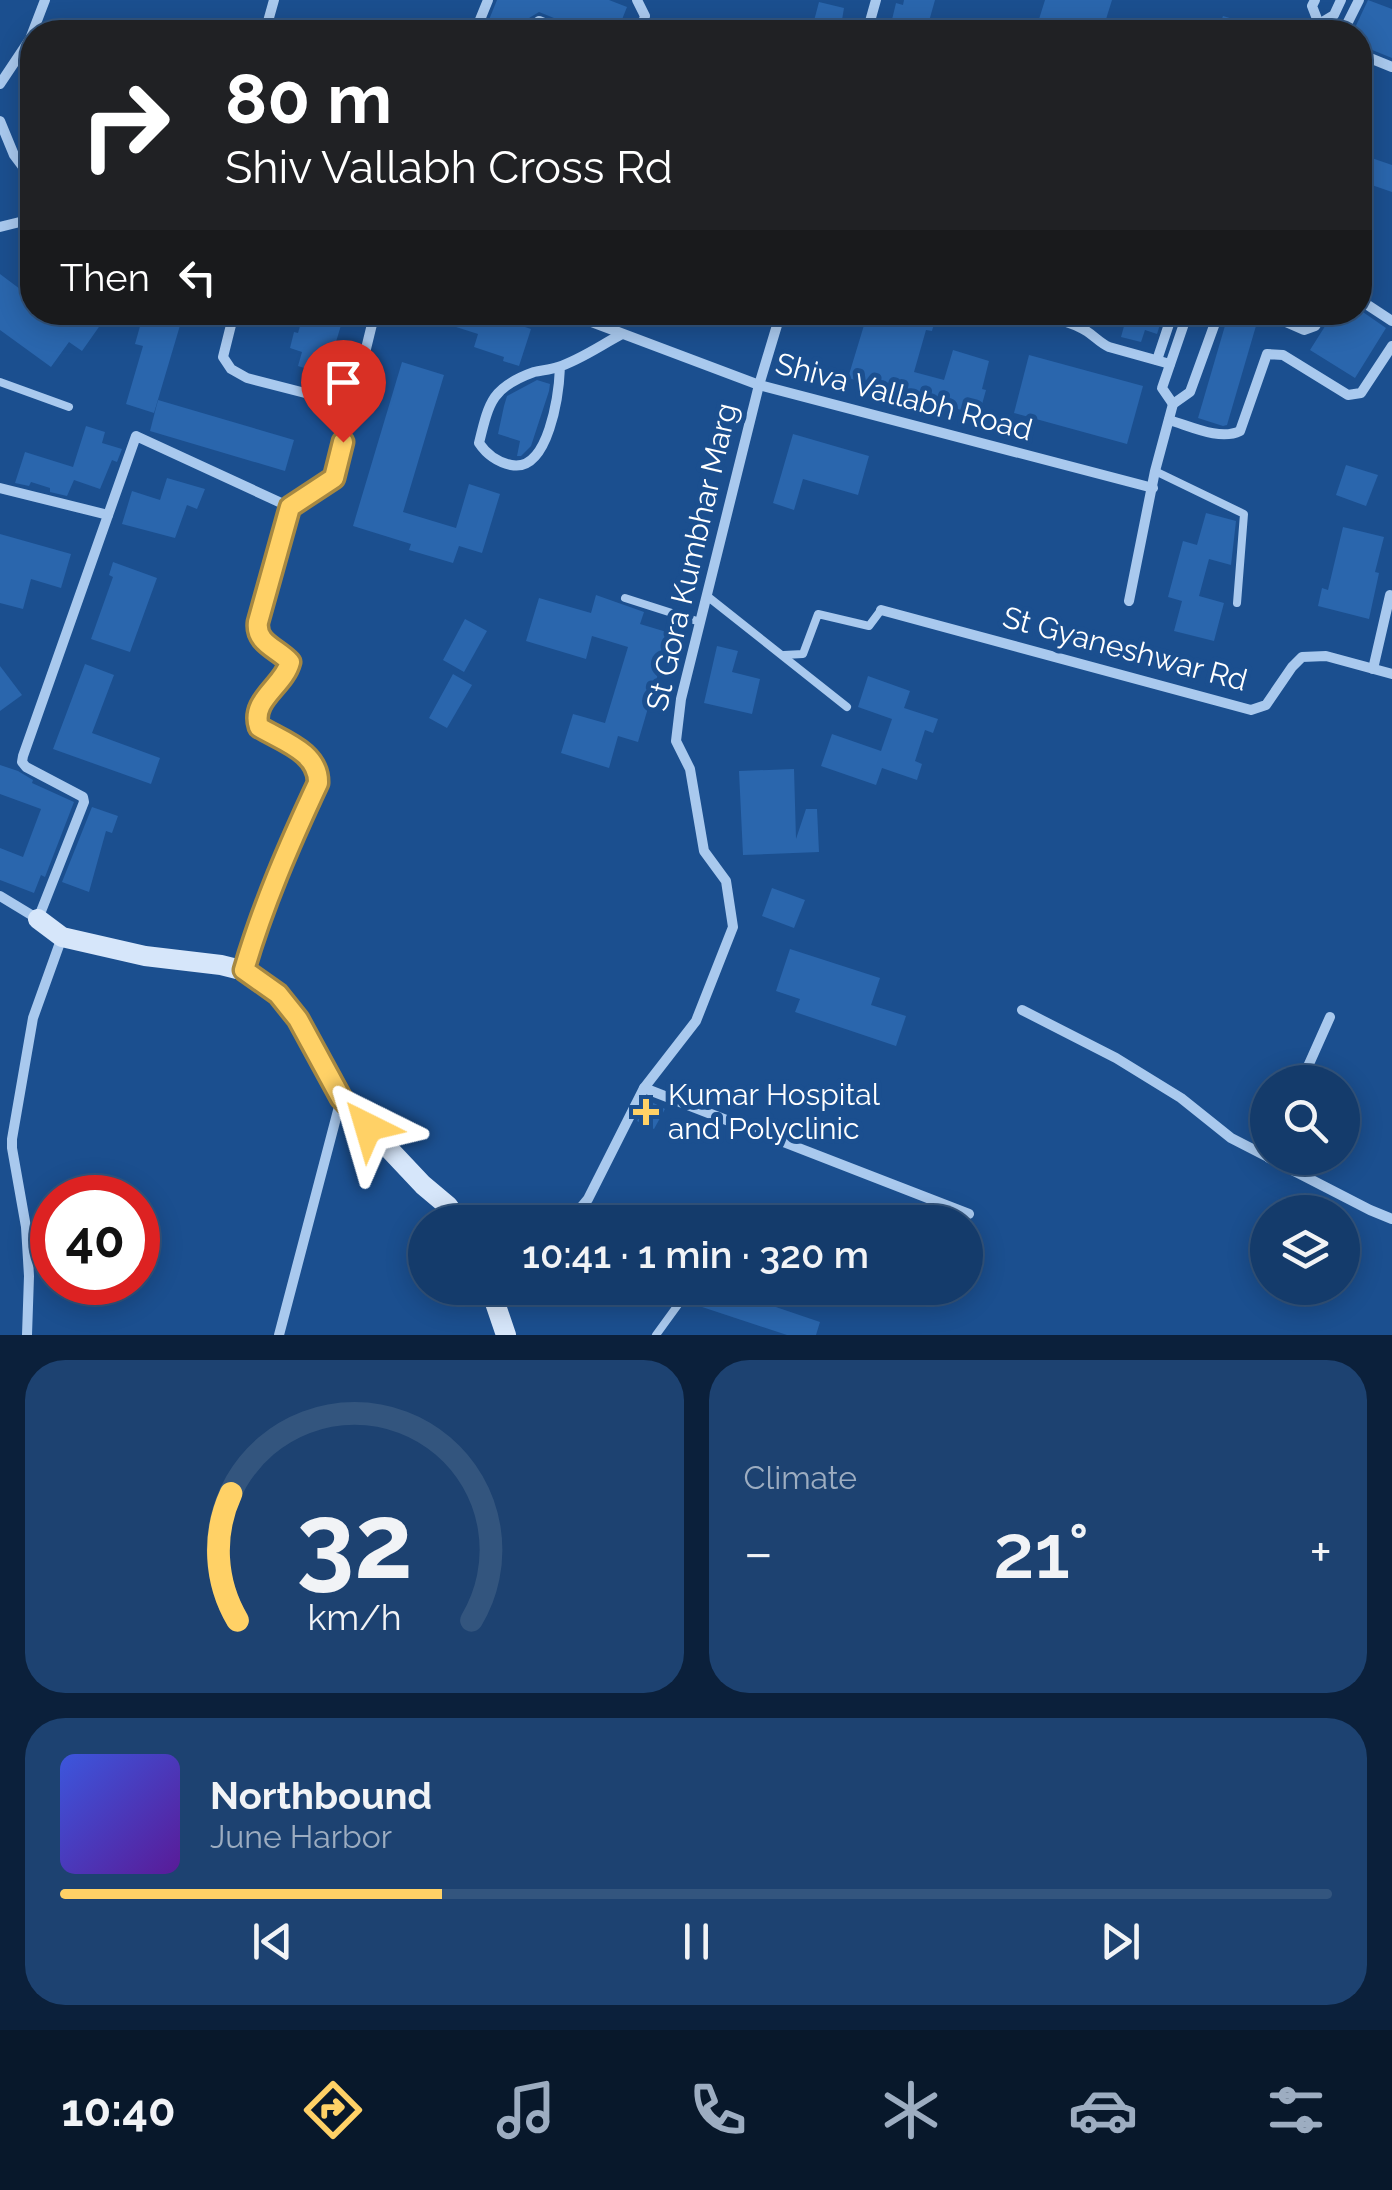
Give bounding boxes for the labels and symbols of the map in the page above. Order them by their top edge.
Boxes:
pin [301,340,386,443]
street label: Shiva Vallabh Road [772,345,1036,448]
street label: St Gora Kumbhar Marg [639,400,744,714]
street label: St Gyaneshwar Rd [999,599,1251,698]
position arrow [316,1075,420,1179]
place label: Kumar Hospital and Polyclinic [668,1077,881,1146]
marker: Kumar Hospital and Polyclinic [633,1099,659,1125]
speed limit sign: 40 [30,1175,160,1305]

